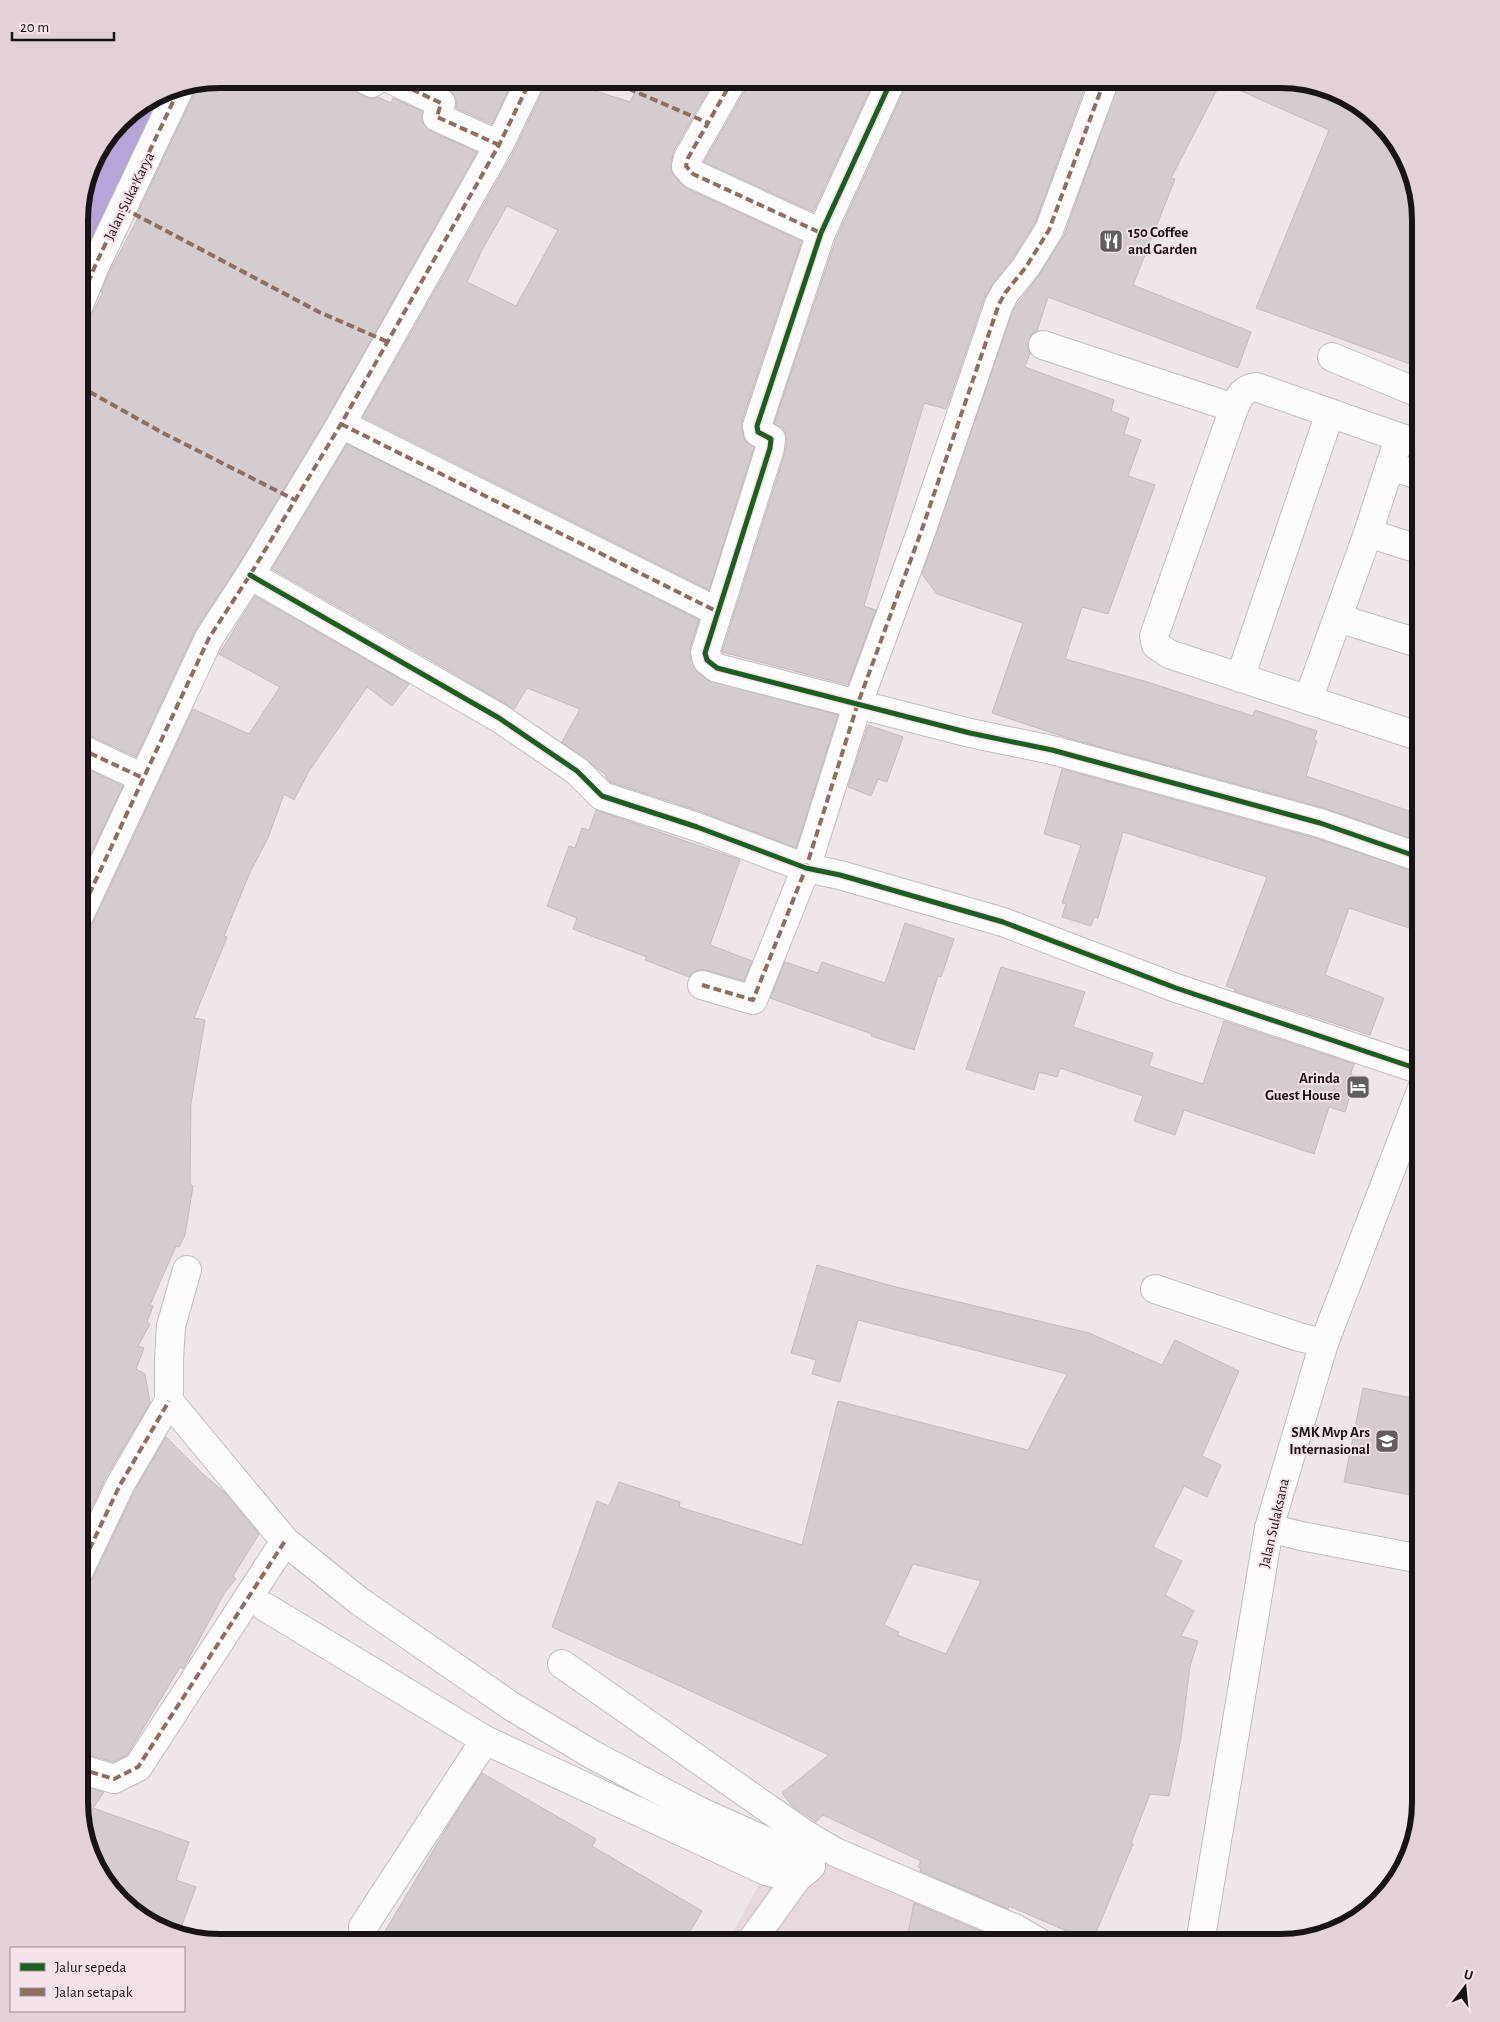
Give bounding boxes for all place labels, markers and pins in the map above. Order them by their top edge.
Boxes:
place label: 150 Coffee and Garden [1128,225,1197,257]
restaurant icon: 150 Coffee and Garden [1098,228,1124,254]
place label: Arinda Guest House [1265,1071,1340,1103]
hotel icon: Arinda Guest House [1345,1074,1371,1100]
place label: SMK Mvp Ars Internasional [1289,1425,1370,1457]
school or university icon: SMK Mvp Ars Internasional [1374,1428,1400,1454]

